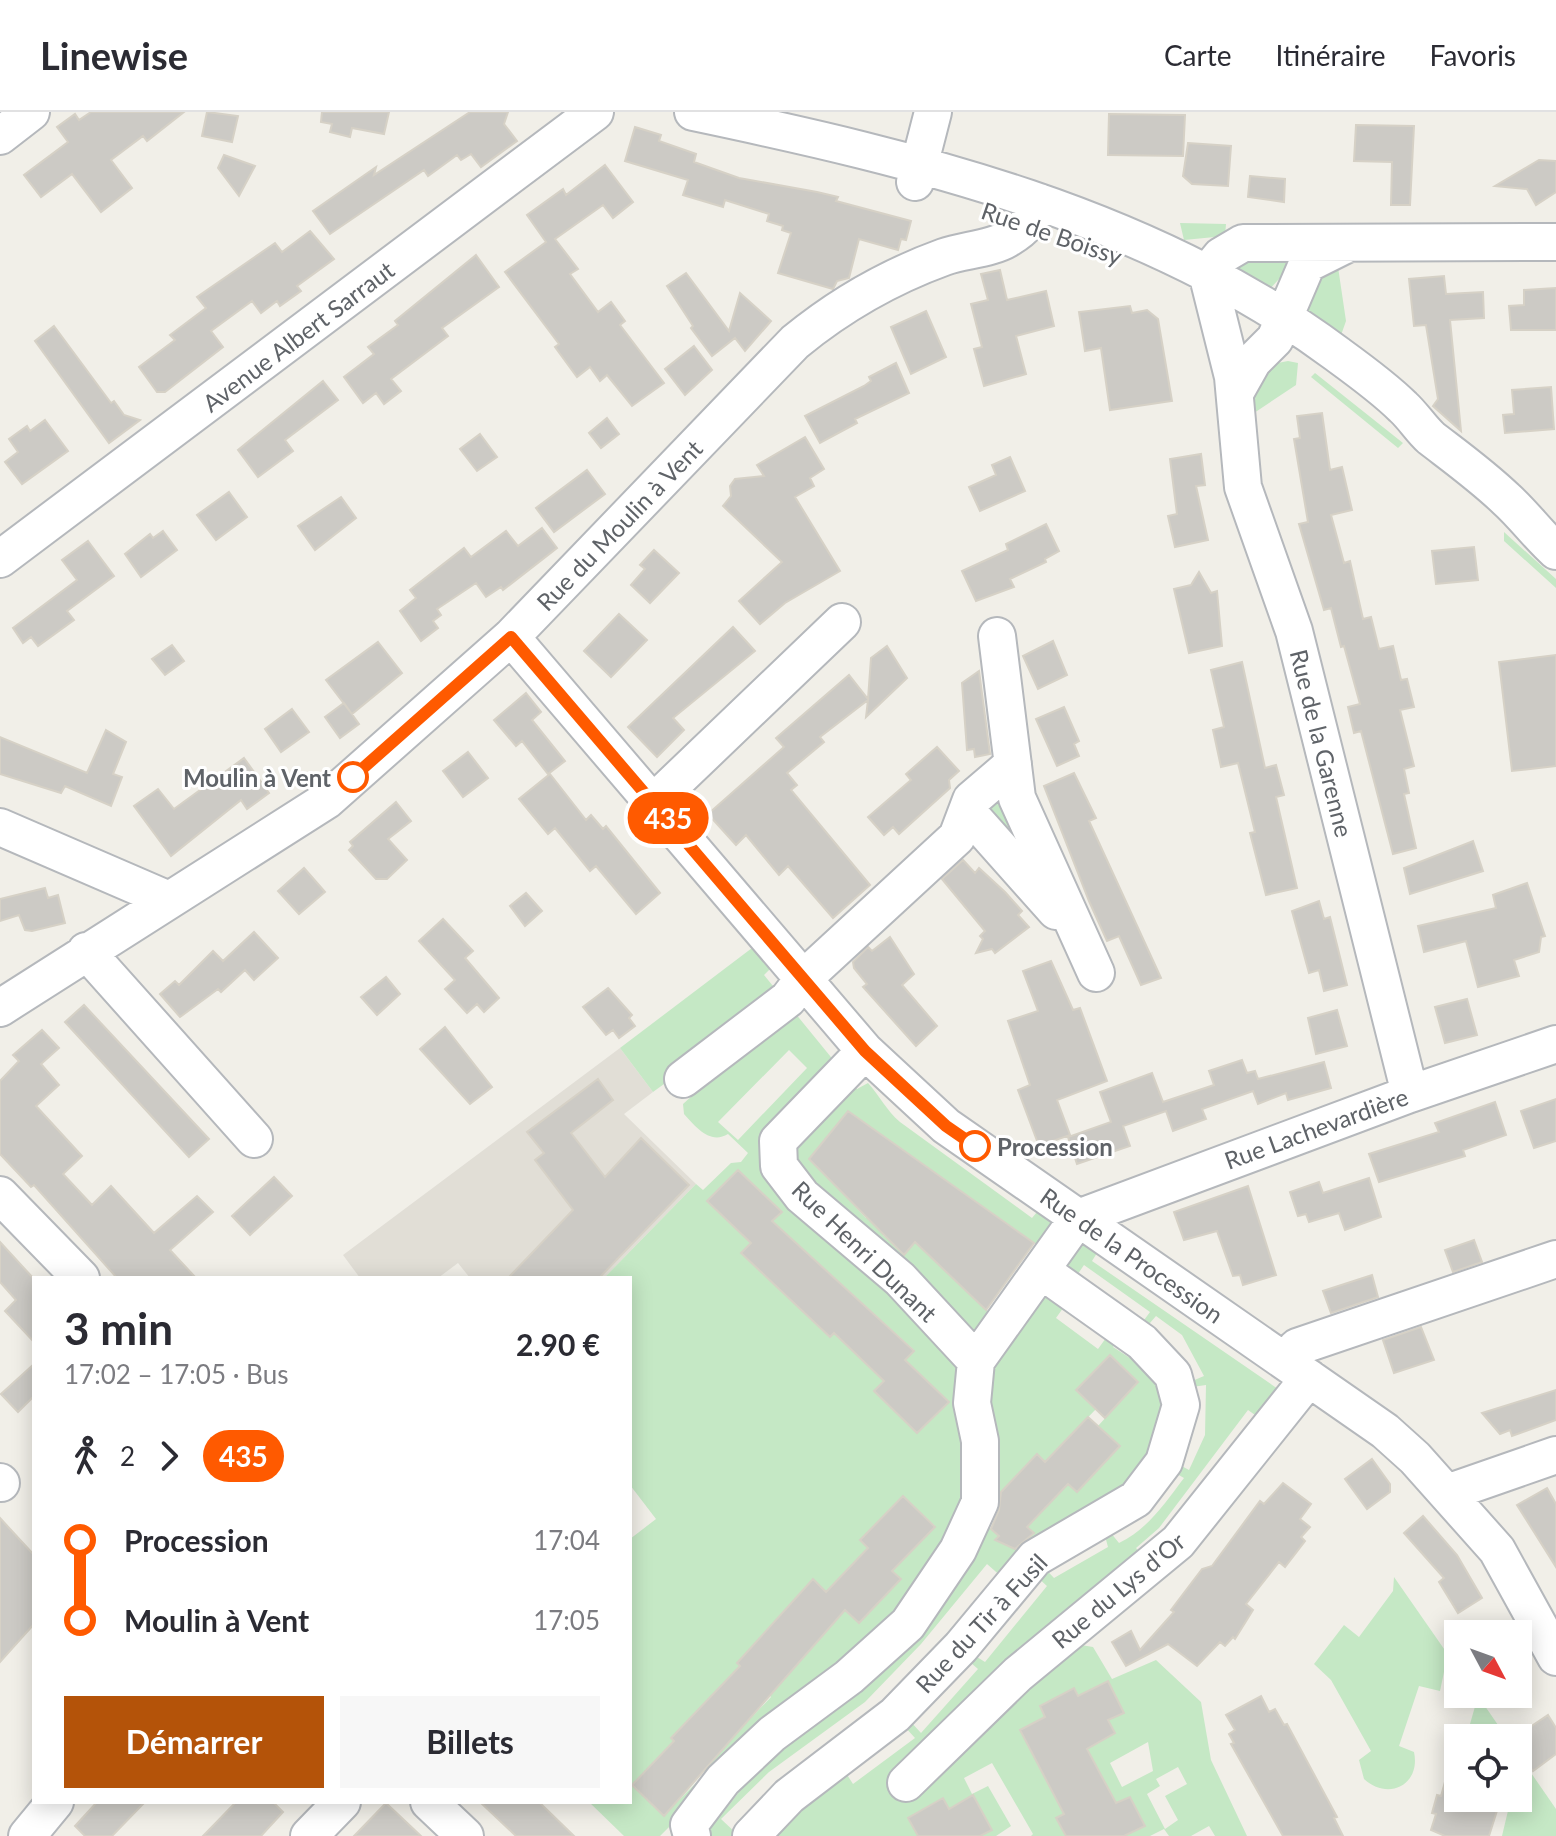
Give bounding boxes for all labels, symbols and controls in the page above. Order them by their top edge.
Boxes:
text: Linewise [40,32,188,78]
text: Carte [1164,38,1231,72]
text: Itinéraire [1275,38,1386,72]
text: Favoris [1430,38,1516,72]
street label: Rue de Boissy [978,195,1127,271]
street label: Avenue Albert Sarraut [197,254,400,417]
street label: Rue du Moulin à Vent [530,433,708,616]
street label: Rue de la Garenne [1285,646,1359,840]
marker: Moulin à Vent [338,762,368,792]
place label: Moulin à Vent [183,763,331,792]
line badge: 435 [622,792,714,844]
text: 435 [644,801,692,835]
street label: Rue Lachevardière [1220,1081,1412,1175]
marker: Procession [960,1131,990,1161]
place label: Procession [997,1132,1113,1161]
street label: Rue Henri Dunant [787,1175,944,1328]
street label: Rue de la Procession [1035,1181,1229,1329]
text: 3 min [64,1302,173,1354]
text: 2.90 € [516,1326,600,1362]
text: 17:02 – 17:05 · Bus [64,1358,288,1390]
icon: walk [64,1434,108,1478]
icon: forward [147,1434,191,1478]
text: 435 [219,1439,268,1473]
text: 2 [120,1440,135,1472]
text: Procession [124,1522,269,1558]
text: 17:04 [533,1524,600,1556]
street label: Rue du Lys d'Or [1046,1526,1191,1654]
street label: Rue du Tir à Fusil [909,1548,1053,1698]
text: Moulin à Vent [124,1602,309,1638]
text: 17:05 [533,1604,600,1636]
north arrow [1444,1620,1532,1708]
map controls [1444,1620,1532,1812]
button: Démarrer [64,1696,324,1788]
button: Billets [340,1696,600,1788]
button: locate [1444,1724,1532,1812]

